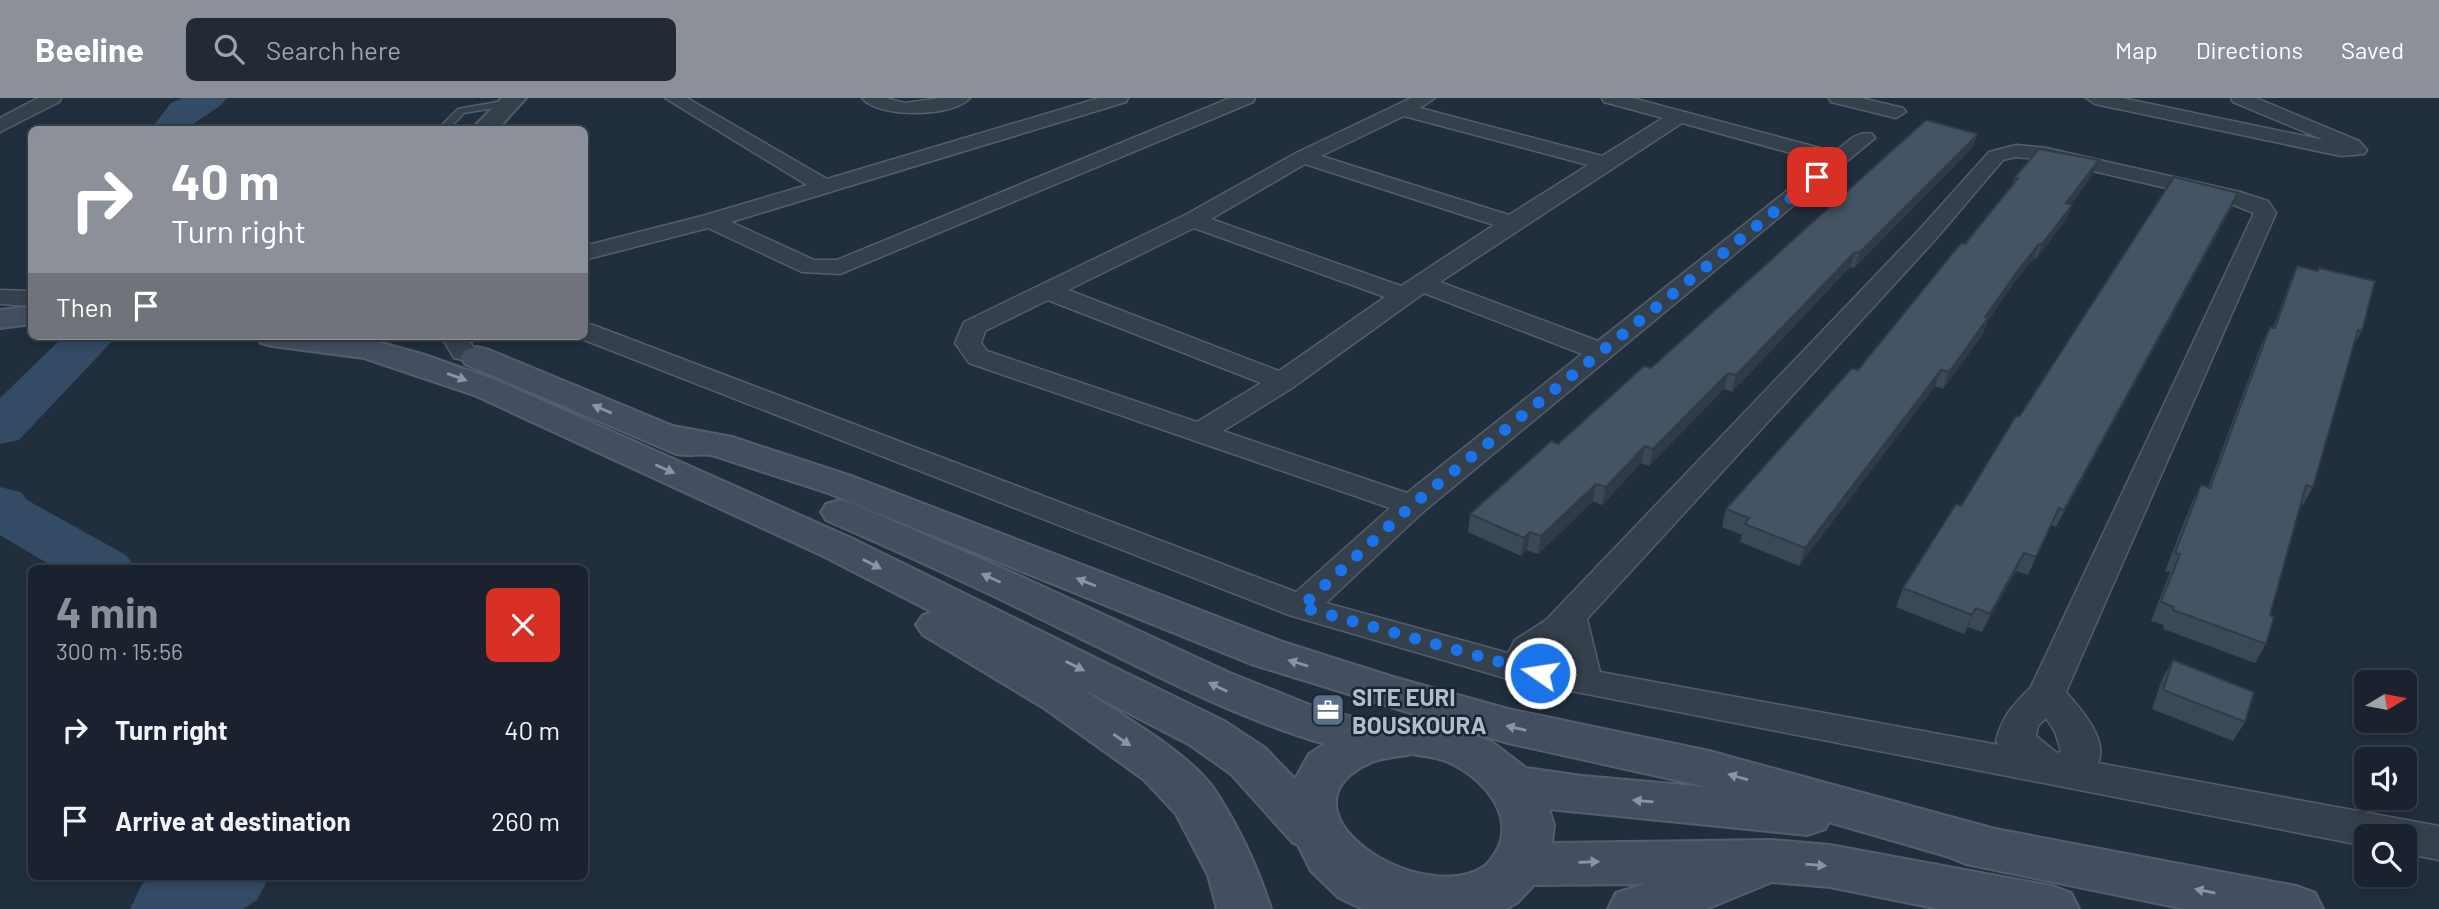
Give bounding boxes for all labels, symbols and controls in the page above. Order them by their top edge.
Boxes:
search box [186,18,676,81]
text: Beeline [35,29,144,69]
icon: search [210,30,248,68]
text: Search here [266,34,401,65]
text: Map [2115,35,2158,64]
text: Directions [2196,35,2303,64]
text: Saved [2341,35,2404,64]
pin [1787,147,1847,207]
text: 40 m [171,151,279,210]
icon: right [56,154,147,245]
icon: arrive [1798,158,1836,196]
text: Turn right [171,211,306,249]
icon: arrive [127,287,165,325]
text: Then [56,291,113,322]
one-way arrow [446,372,467,383]
one-way arrow [592,403,612,415]
one-way arrow [655,463,675,475]
one-way arrow [862,559,882,570]
one-way arrow [980,572,1001,583]
one-way arrow [1075,577,1096,588]
text: 4 min [56,586,159,636]
button: close [486,588,560,662]
position arrow [1503,636,1577,710]
text: 300 m · 15:56 [56,637,183,665]
one-way arrow [1288,657,1309,667]
one-way arrow [1065,661,1085,672]
north arrow [2354,670,2417,733]
map controls [2354,670,2417,887]
one-way arrow [1208,681,1228,692]
place label: SITE EURI BOUSKOURA [1352,682,1487,739]
office icon: SITE EURI BOUSKOURA [1309,691,1347,729]
icon: right [56,711,94,749]
text: Turn right [115,714,228,745]
text: 40 m [504,714,560,745]
one-way arrow [1505,722,1527,733]
one-way arrow [1113,733,1131,747]
button: sound [2354,747,2417,810]
one-way arrow [1728,772,1749,782]
one-way arrow [1631,795,1653,806]
icon: arrive [56,802,94,840]
text: Arrive at destination [115,805,351,836]
text: 260 m [491,805,560,836]
button: search [2354,824,2417,887]
one-way arrow [1578,857,1600,868]
one-way arrow [1805,860,1827,871]
one-way arrow [2194,886,2216,897]

